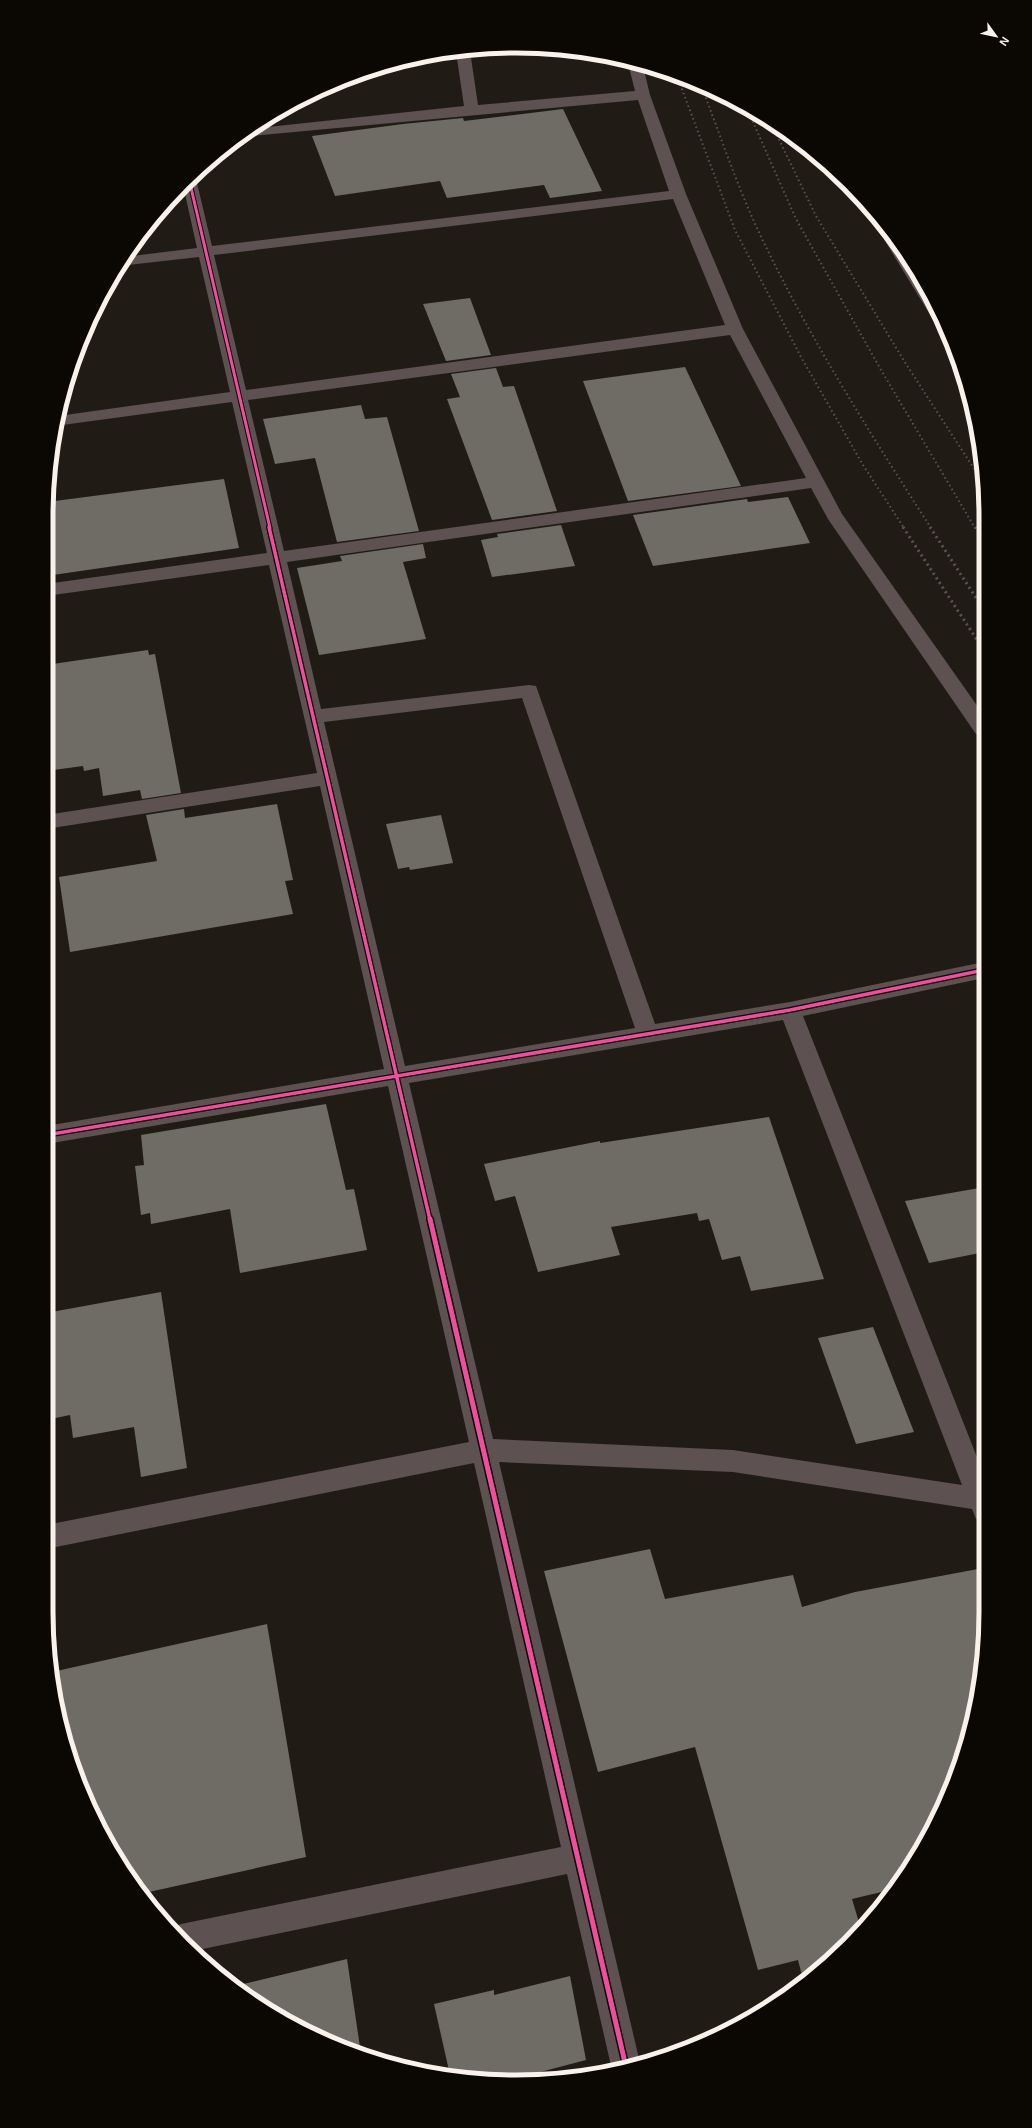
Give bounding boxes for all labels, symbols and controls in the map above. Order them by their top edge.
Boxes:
north arrow [976,16,1016,56]
text: N [997,35,1012,48]

